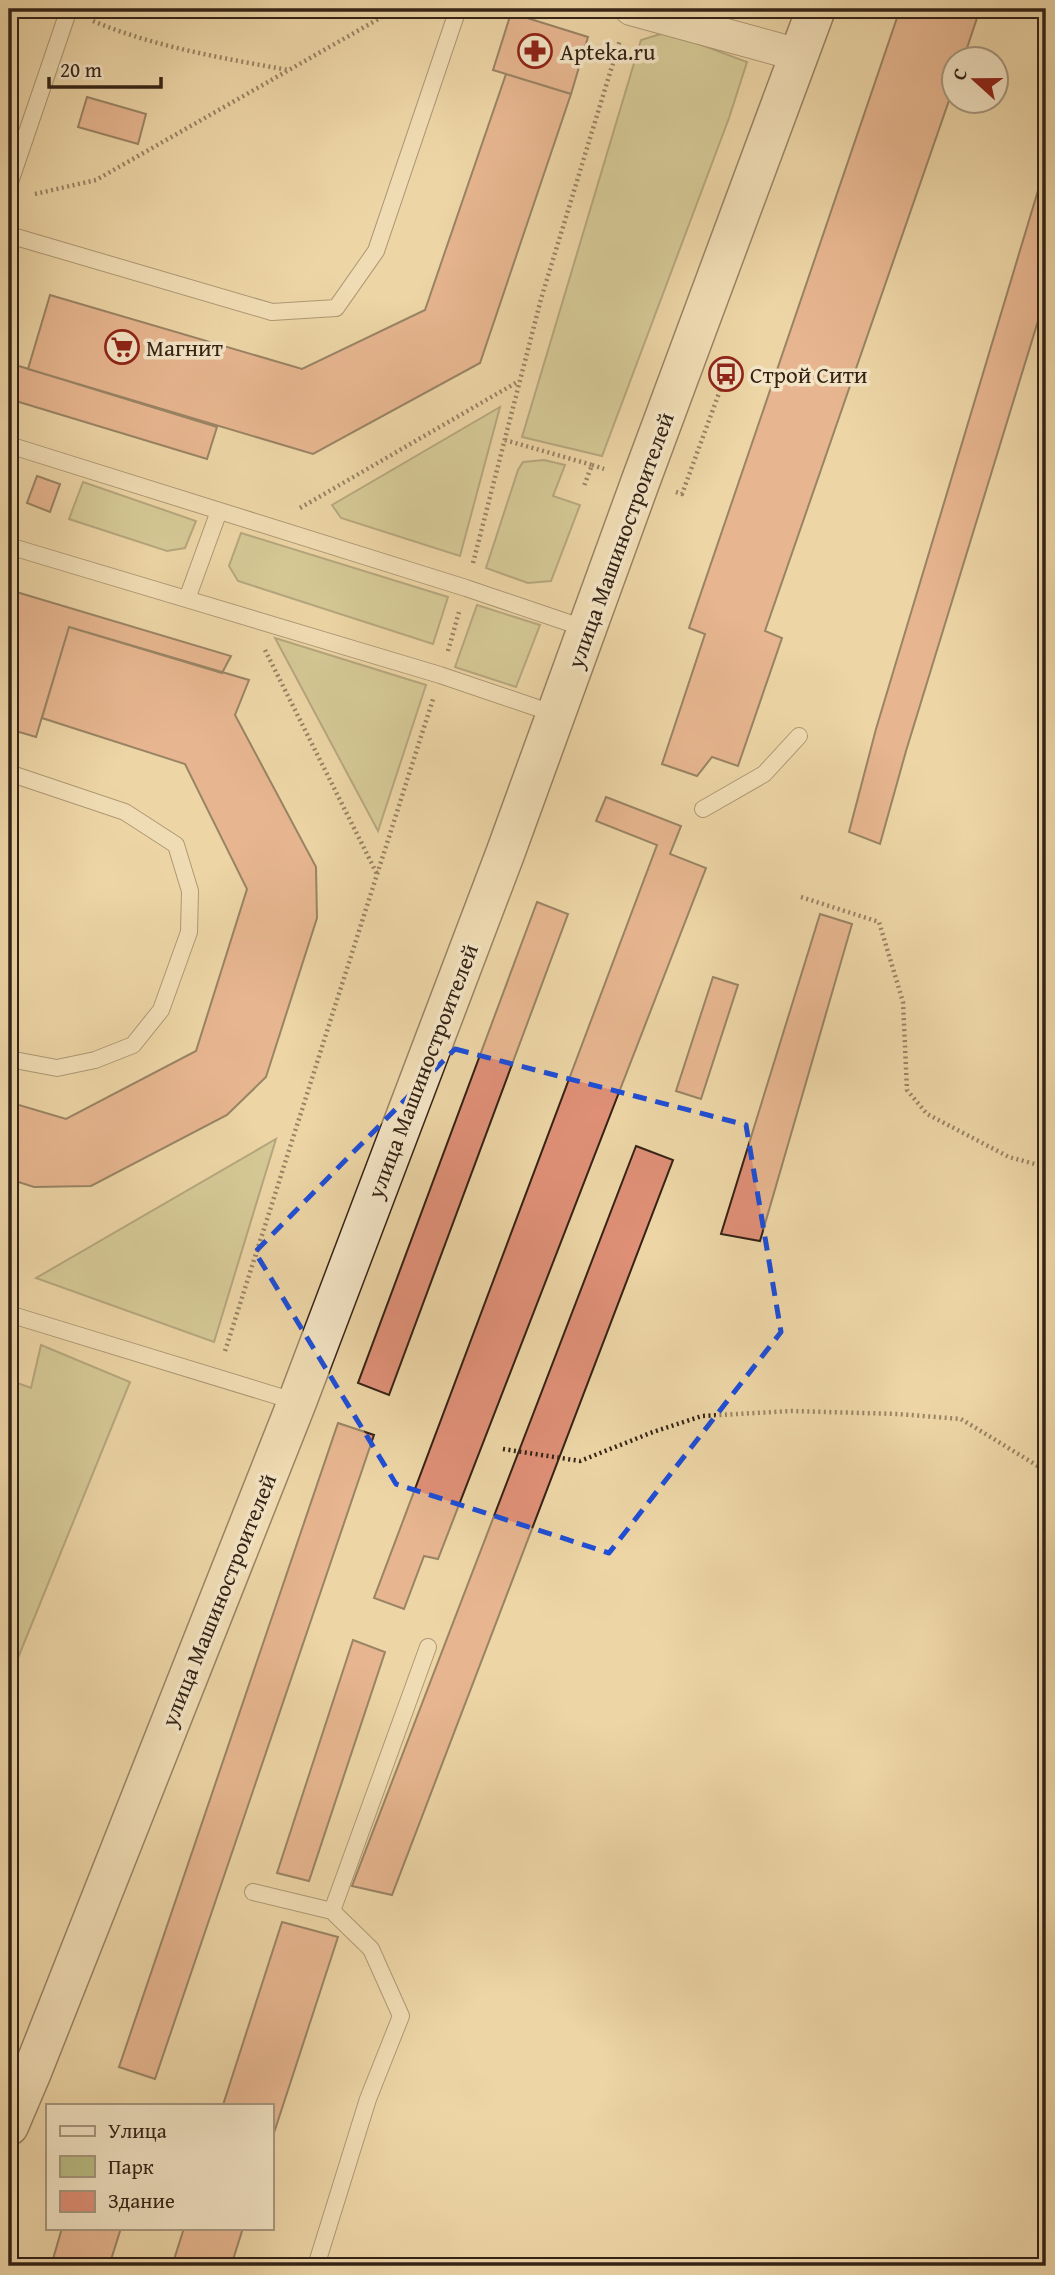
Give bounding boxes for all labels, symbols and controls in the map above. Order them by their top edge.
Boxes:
pharmacy icon: Apteka.ru [516,32,554,70]
place label: Apteka.ru [560,35,656,68]
scale bar [49,46,161,90]
north arrow [940,46,1010,116]
text: 20 m [60,54,102,85]
text: С [944,64,974,84]
supermarket icon: Магнит [103,328,141,366]
place label: Магнит [146,331,223,364]
bus stop icon: Строй Сити [707,355,745,393]
place label: Строй Сити [750,358,868,391]
street label: улица Машиностроителей [558,407,682,674]
street label: улица Машиностроителей [358,939,486,1204]
street label: улица Машиностроителей [152,1468,284,1733]
legend [46,2104,273,2230]
text: Улица [108,2115,167,2146]
text: Парк [108,2151,154,2182]
text: Здание [108,2185,175,2216]

